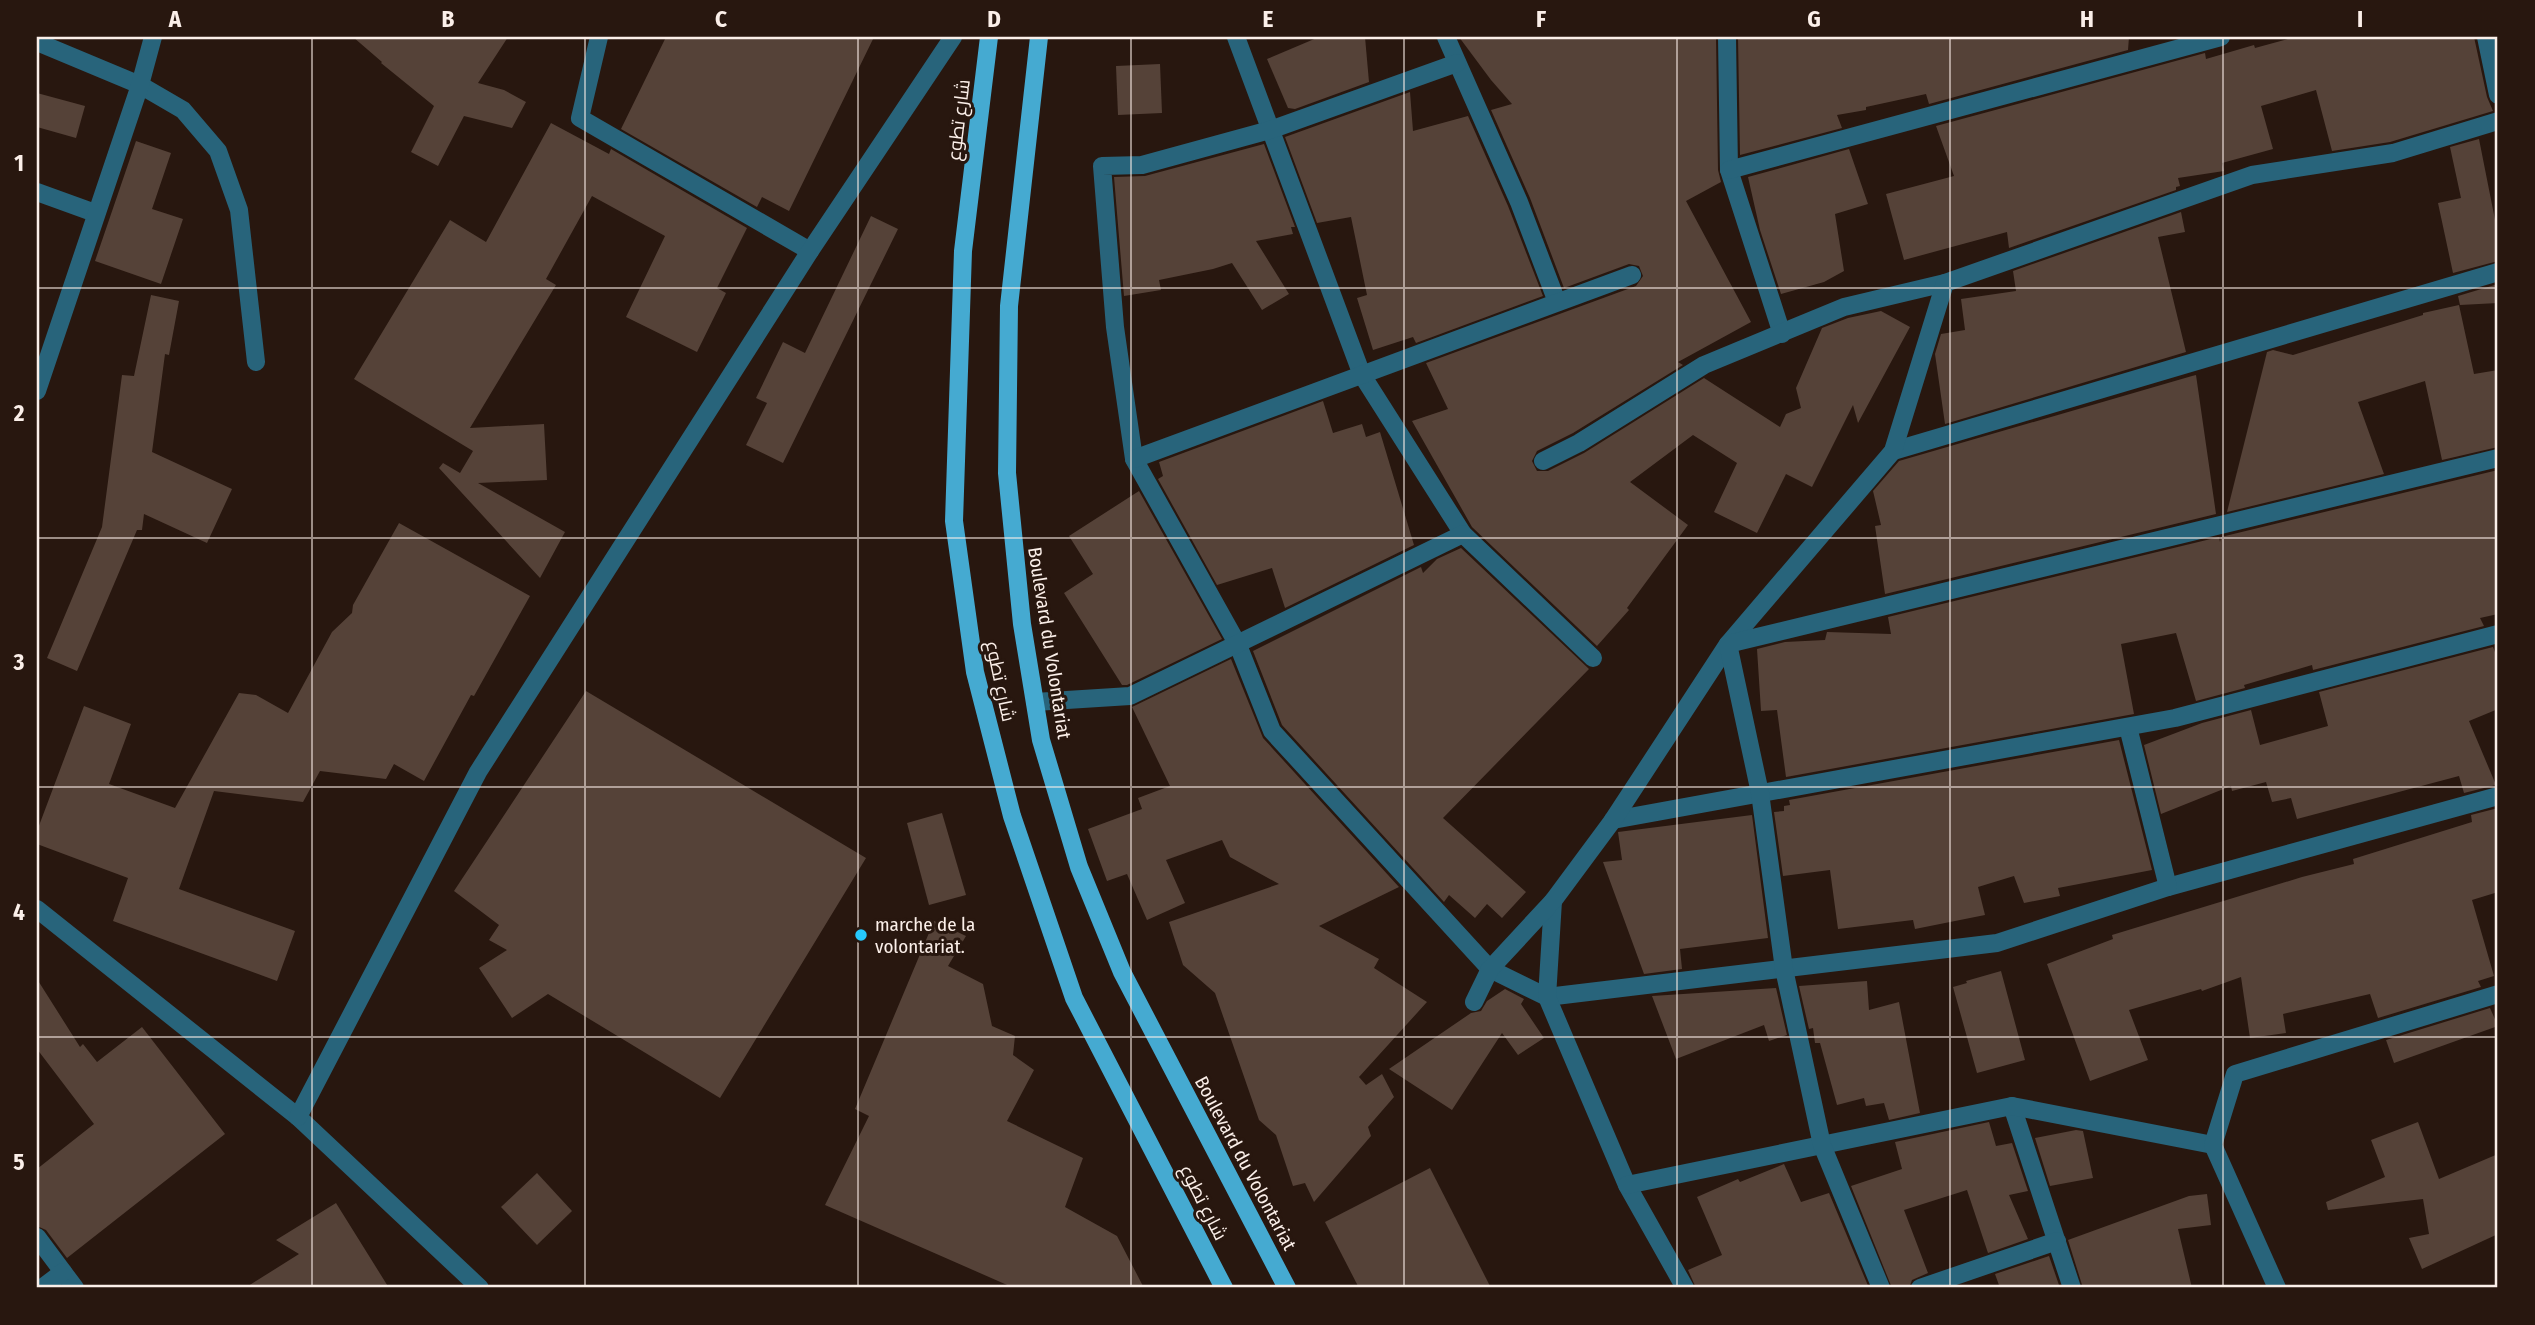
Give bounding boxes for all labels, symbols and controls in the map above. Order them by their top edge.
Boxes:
text: A [168,5,182,33]
text: B [442,5,455,33]
text: C [715,5,727,33]
text: D [987,5,1001,33]
text: E [1263,5,1274,33]
text: F [1536,5,1546,33]
text: G [1807,5,1821,33]
text: H [2080,5,2094,33]
text: I [2357,5,2363,33]
street label: شارع تطوع [942,78,977,162]
text: 1 [14,149,24,177]
text: 2 [13,399,25,427]
street label: Boulevard du Volontariat [1023,546,1076,741]
street label: شارع تطوع [979,639,1020,724]
text: 3 [13,648,25,676]
text: 4 [13,898,25,926]
place label: marche de la volontariat. [875,913,975,958]
marker: marche de la volontariat. [853,927,869,943]
street label: Boulevard du Volontariat [1190,1072,1302,1255]
text: 5 [13,1148,25,1176]
street label: شارع تطوع [1173,1160,1232,1245]

